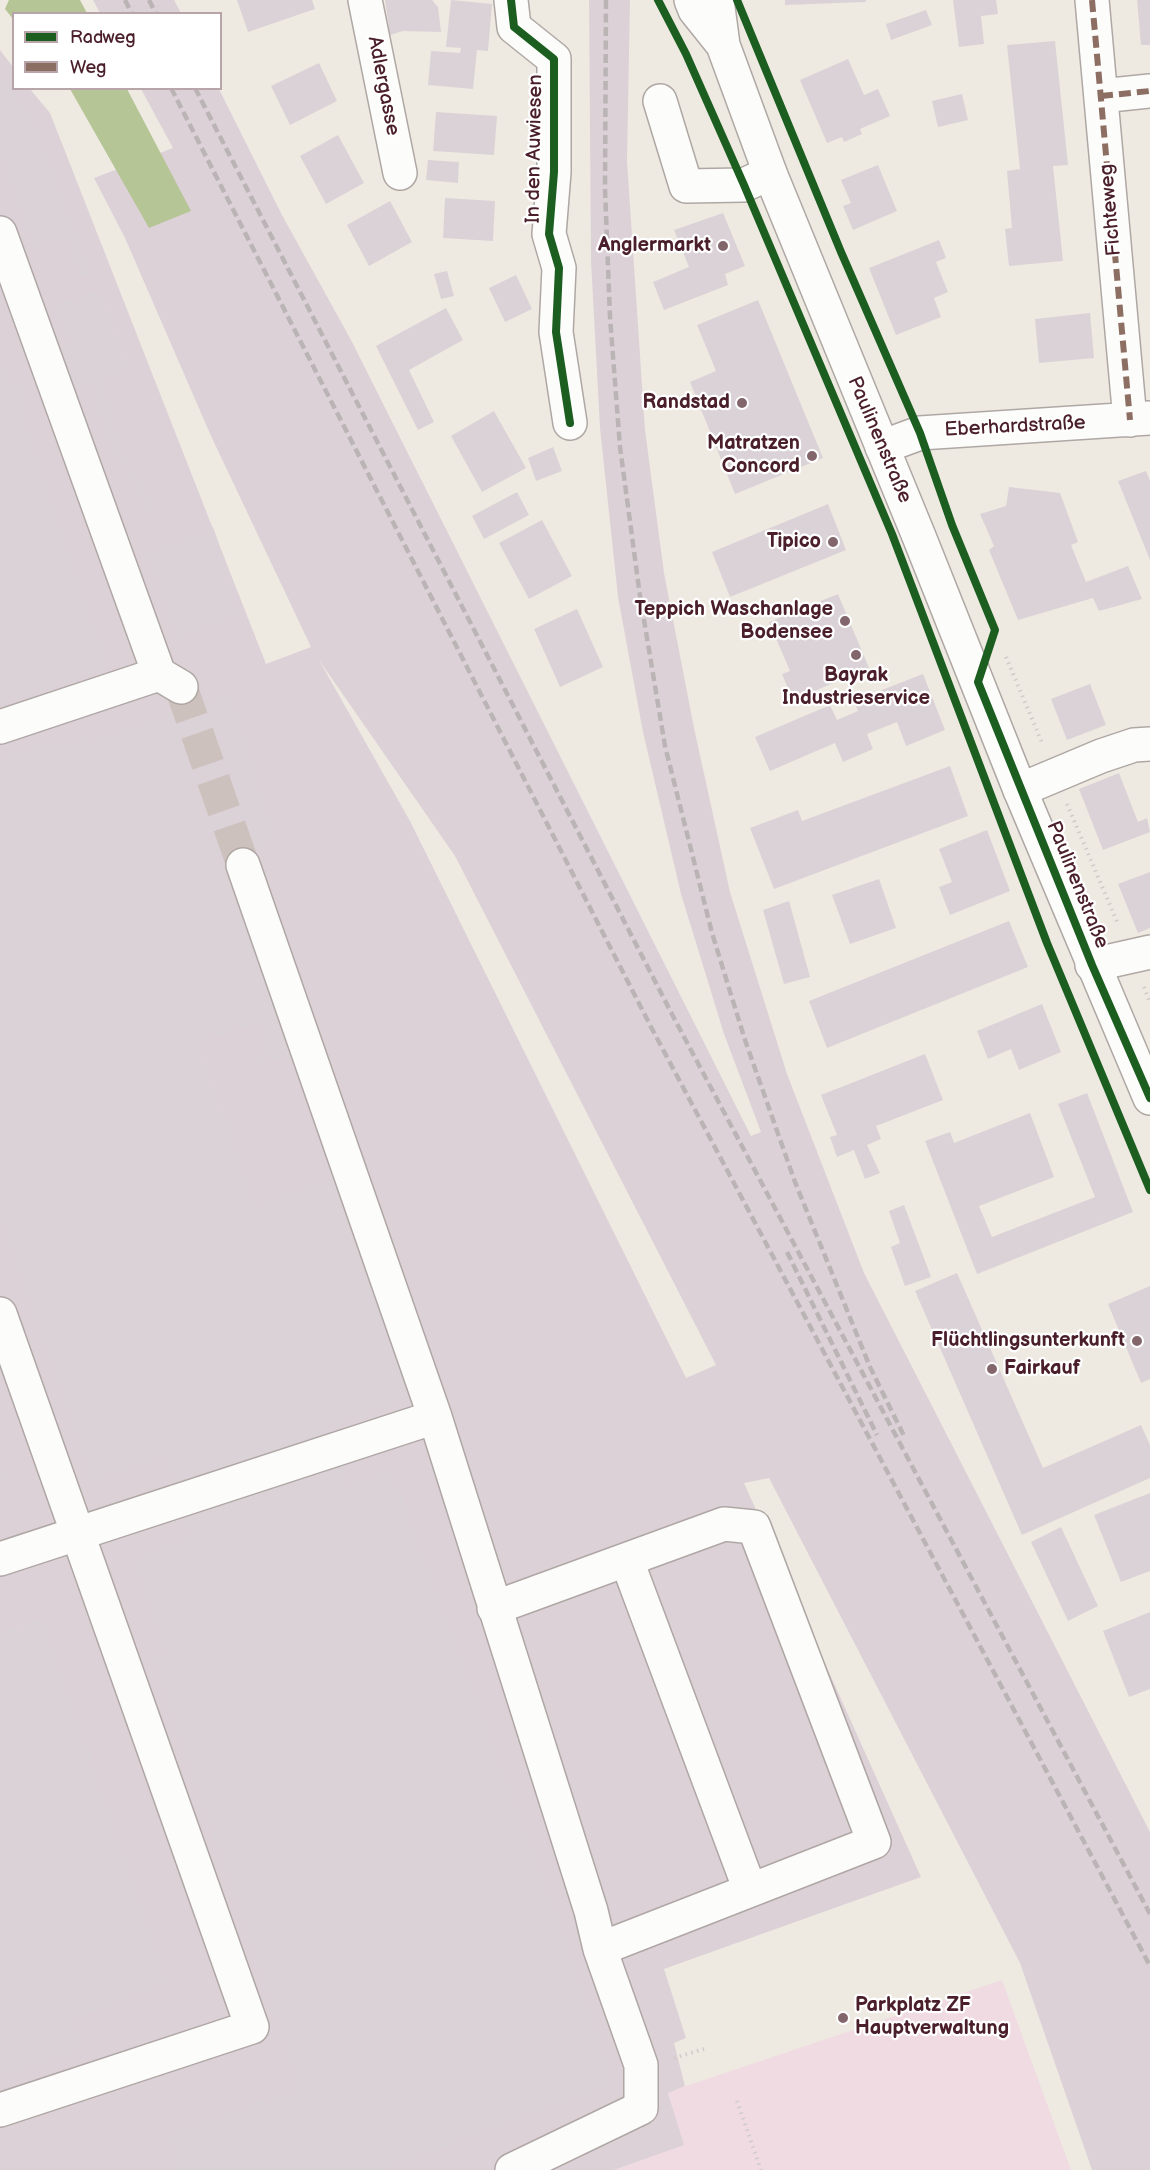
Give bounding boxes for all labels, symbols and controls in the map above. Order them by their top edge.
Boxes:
legend [12,12,222,90]
text: Radweg [70,27,136,48]
street label: Adlergasse [362,34,404,138]
text: Weg [70,57,106,78]
street label: In den Auwiesen [522,74,548,224]
street label: Fichteweg [1095,163,1127,257]
place label: Anglermarkt [598,234,711,258]
marker: Anglermarkt [716,239,730,253]
street label: Paulinenstraße [842,373,916,507]
place label: Randstad [643,391,730,415]
marker: Randstad [735,396,749,410]
street label: Eberhardstraße [944,411,1086,443]
place label: Matratzen Concord [707,432,800,479]
marker: Matratzen Concord [805,449,819,463]
place label: Tipico [767,530,821,554]
marker: Tipico [826,535,840,549]
place label: Teppich Waschanlage Bodensee [635,598,833,645]
marker: Teppich Waschanlage Bodensee [838,614,852,628]
marker: Bayrak Industrieservice [849,648,863,662]
place label: Bayrak Industrieservice [782,664,930,711]
street label: Paulinenstraße [1041,818,1113,952]
place label: Flüchtlingsunterkunft [931,1329,1125,1353]
marker: Flüchtlingsunterkunft [1130,1334,1144,1348]
place label: Fairkauf [1004,1357,1080,1381]
marker: Fairkauf [985,1362,999,1376]
place label: Parkplatz ZF Hauptverwaltung [855,1994,1009,2041]
marker: Parkplatz ZF Hauptverwaltung [836,2011,850,2025]

